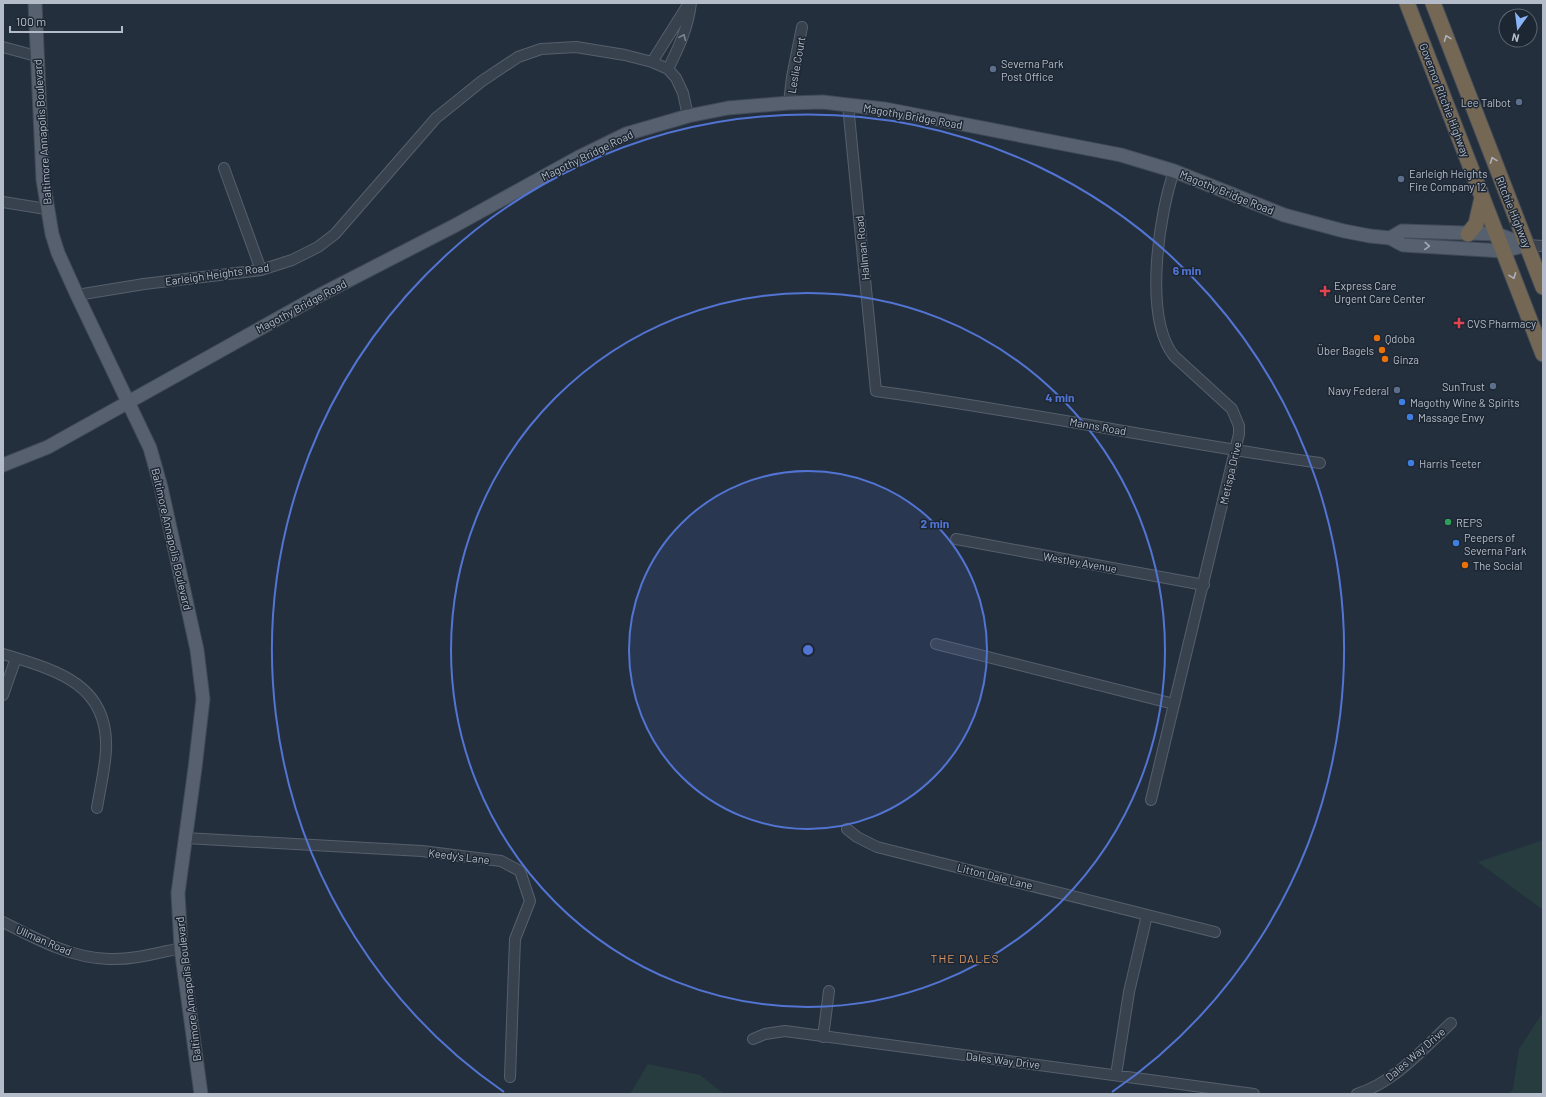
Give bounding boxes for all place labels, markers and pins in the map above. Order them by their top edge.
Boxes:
place label: Severna Park Post Office [1001,57,1064,83]
marker: Severna Park Post Office [988,64,998,74]
place label: Lee Talbot [1461,96,1511,109]
marker: Lee Talbot [1514,97,1524,107]
place label: Earleigh Heights Fire Company 12 [1409,167,1487,193]
marker: Earleigh Heights Fire Company 12 [1396,174,1406,184]
place label: Express Care Urgent Care Center [1334,279,1425,305]
marker: Express Care Urgent Care Center [1319,285,1331,297]
place label: CVS Pharmacy [1467,317,1536,330]
marker: CVS Pharmacy [1454,318,1464,328]
place label: Qdoba [1385,332,1415,345]
marker: Qdoba [1372,333,1382,343]
place label: Über Bagels [1317,343,1374,357]
marker: Über Bagels [1377,345,1387,355]
place label: Ginza [1393,353,1419,366]
marker: Ginza [1380,354,1390,364]
place label: SunTrust [1442,380,1485,393]
marker: SunTrust [1488,381,1498,391]
place label: Navy Federal [1328,384,1389,397]
marker: Navy Federal [1392,385,1402,395]
place label: Magothy Wine & Spirits [1410,396,1520,409]
marker: Magothy Wine & Spirits [1397,397,1407,407]
place label: Massage Envy [1418,411,1484,424]
marker: Massage Envy [1405,412,1415,422]
place label: Harris Teeter [1419,457,1481,470]
marker: Harris Teeter [1406,458,1416,468]
place label: REPS [1456,516,1482,529]
marker: REPS [1443,517,1453,527]
place label: Peepers of Severna Park [1464,531,1527,557]
marker: Peepers of Severna Park [1451,538,1461,548]
place label: The Social [1473,559,1522,572]
marker: The Social [1460,560,1470,570]
centre of rings [801,643,815,657]

